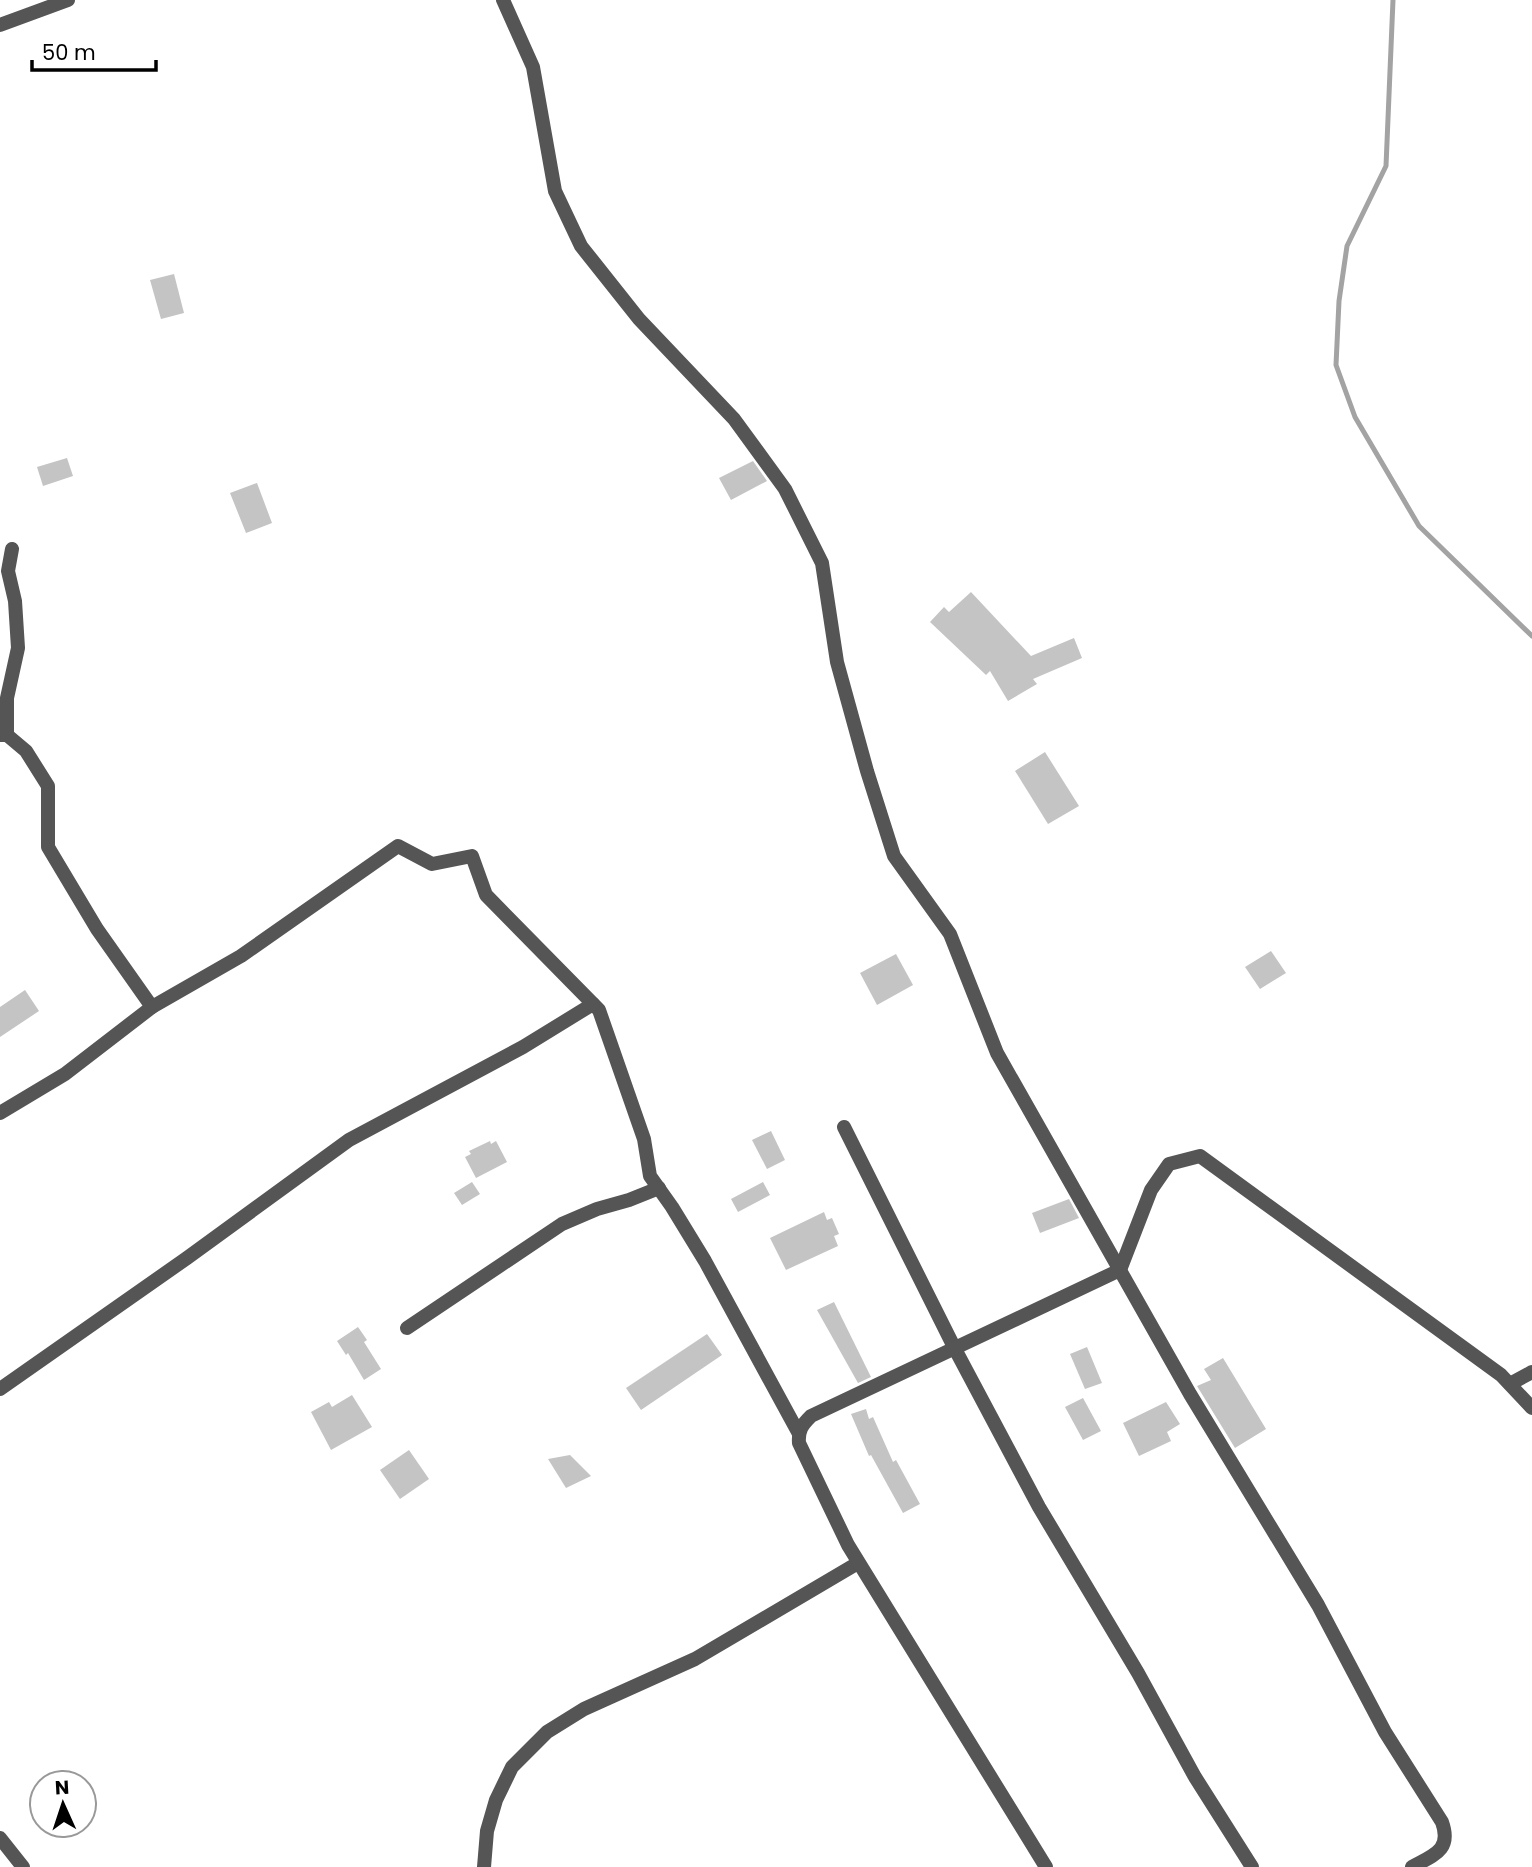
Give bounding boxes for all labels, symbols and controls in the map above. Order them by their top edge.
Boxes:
scale bar [32,28,156,72]
text: 50 m [42,38,96,67]
north arrow [28,1769,98,1839]
text: N [54,1774,70,1801]

